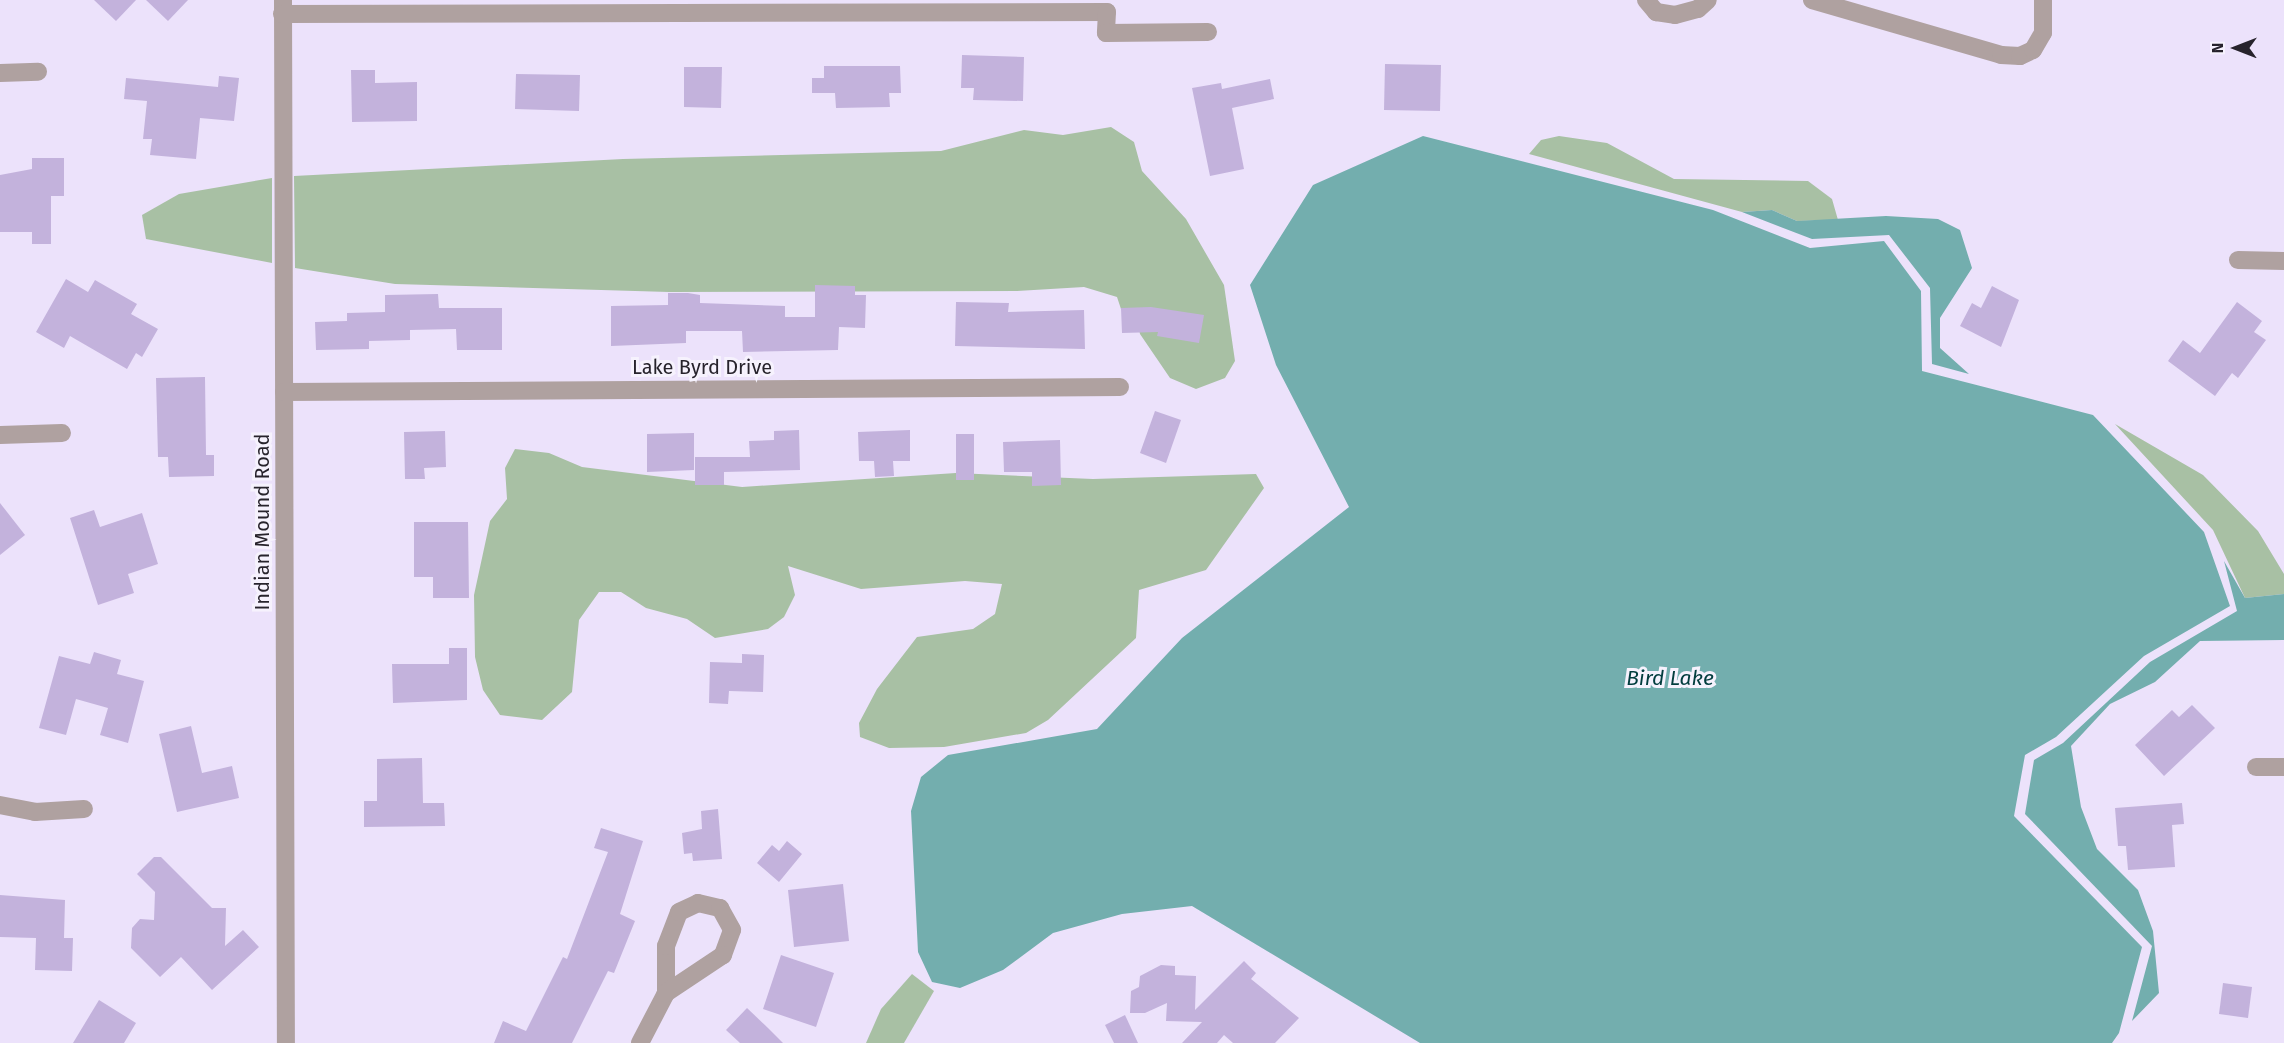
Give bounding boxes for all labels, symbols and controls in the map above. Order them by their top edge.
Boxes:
north arrow [2206,18,2266,78]
text: N [2208,43,2227,53]
street label: Lake Byrd Drive [632,355,772,379]
street label: Indian Mound Road [250,433,274,611]
water label: Bird Lake [1626,665,1714,691]

